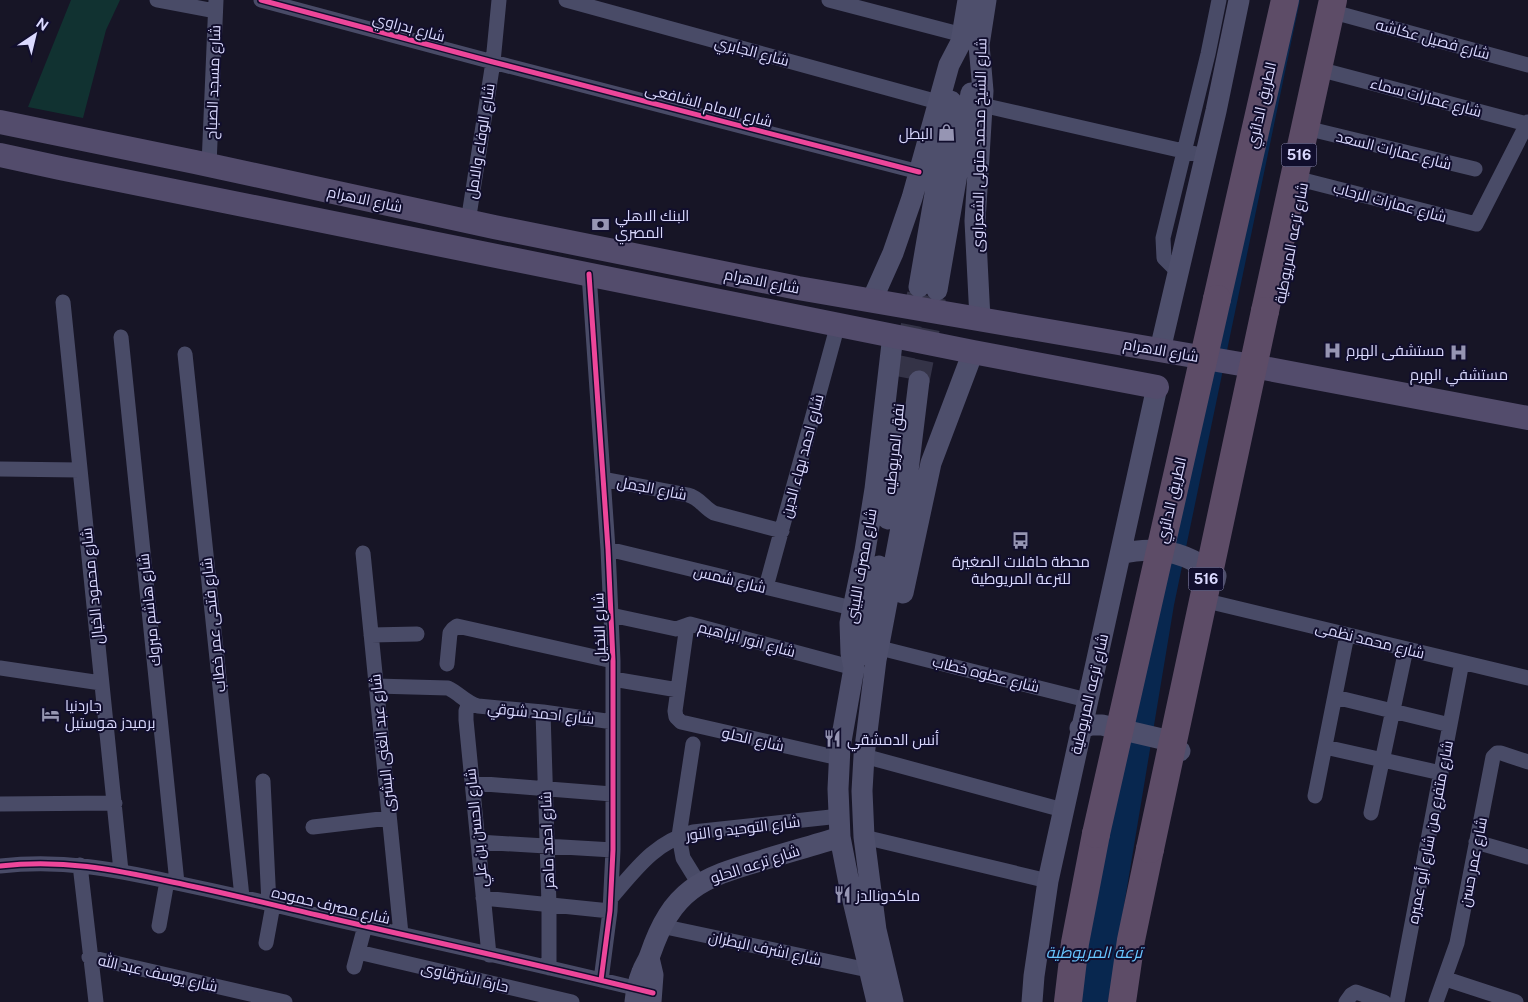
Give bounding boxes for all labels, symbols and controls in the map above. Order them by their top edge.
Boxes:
street label: شارع بدراوي [370,9,447,49]
north arrow [10,10,60,60]
text: N [33,15,52,34]
street label: شارع فصيل عكاشه [1373,16,1492,65]
street label: شارع مسجد الصباح [203,25,226,140]
street label: شارع الجابري [712,33,791,73]
street label: شارع الشيخ محمد متولى الشعراوى [969,38,992,252]
street label: الطريق الدائري [1243,60,1283,151]
street label: شارع عمارات سماء [1368,74,1484,123]
street label: شارع الامام الشافعى [643,80,774,133]
street label: شارع الوفاء والامل [462,82,500,201]
shop icon: البطل [937,123,957,143]
place label: البطل [899,125,933,144]
street label: شارع عمارات السعد [1334,127,1453,175]
road number: 516 [1282,144,1316,166]
street label: شارع عمارات الرحاب [1331,179,1449,228]
street label: شارع ترعه المريوطية [1271,181,1314,306]
street label: شارع الاهرام [325,183,404,218]
place label: البنك الاهلي المصري [615,207,689,245]
bank icon: البنك الاهلي المصري [591,214,611,234]
street label: شارع الاهرام [722,265,801,300]
street label: شارع الاهرام [1121,335,1200,368]
hospital icon: مستشفى الهرم [1322,340,1342,360]
place label: مستشفى الهرم [1346,342,1444,361]
hospital icon: مستشفي الهرم [1449,343,1469,363]
place label: مستشفي الهرم [1410,366,1508,387]
street label: شارع احمد بهاء الدين [777,392,830,521]
street label: نفق المريوطيه [881,403,909,496]
street label: الطريق الدائري [1153,455,1193,546]
street label: شارع الجمل [615,473,688,506]
street label: شارع مصرف اللبينى [843,507,882,625]
street label: شارع محمود الخيال [77,527,110,645]
bus stop icon: محطة حافلات الصغيرة للترعة المريوطية [1011,530,1031,550]
street label: شارع هاشم مبروك [135,552,166,667]
place label: محطة حافلات الصغيرة للترعة المريوطية [952,553,1090,588]
street label: شارع فتحى عمر خطاب [197,557,232,693]
street label: شارع شمس [691,562,768,599]
road number: 516 [1188,568,1224,590]
street label: شارع النخيل [589,592,612,662]
street label: شارع انور ابراهيم [696,618,797,663]
street label: شارع محمد نظمى [1313,618,1426,665]
street label: شارع ترعه المريوطية [1067,632,1114,757]
street label: شارع عطوه خطاب [930,652,1041,698]
street label: شارع عبد الغنى البشرى [366,673,401,813]
place label: جاردنيا برميدز هوستيل [65,697,155,733]
street label: شارع احمد شوقي [486,699,595,731]
hotel icon: جاردنيا برميدز هوستيل [41,704,61,724]
street label: شارع الحلو [720,724,786,757]
restaurant icon: أنس الدمشقي [823,729,843,749]
place label: أنس الدمشقي [847,730,939,752]
street label: شارع متفرع من شارع أبو عميره [1403,739,1459,926]
street label: شارع الحسن بن علي [461,767,495,888]
street label: شارع احمد ماهر [537,791,560,890]
street label: شارع التوحيد و النور [684,813,802,847]
street label: شارع عمر حسن [1456,816,1493,909]
street label: شارع ترعه الحلو [708,842,803,889]
street label: شارع مصرف حموده [269,883,392,930]
restaurant icon: ماكدونالدز [832,885,852,905]
place label: ماكدونالدز [855,887,920,905]
street label: شارع اشرف البطران [706,928,823,971]
water label: ترعة المريوطية [1046,943,1145,962]
street label: شارع يوسف عبد الله [96,950,220,998]
street label: حارة الشرقاوى [419,959,511,997]

